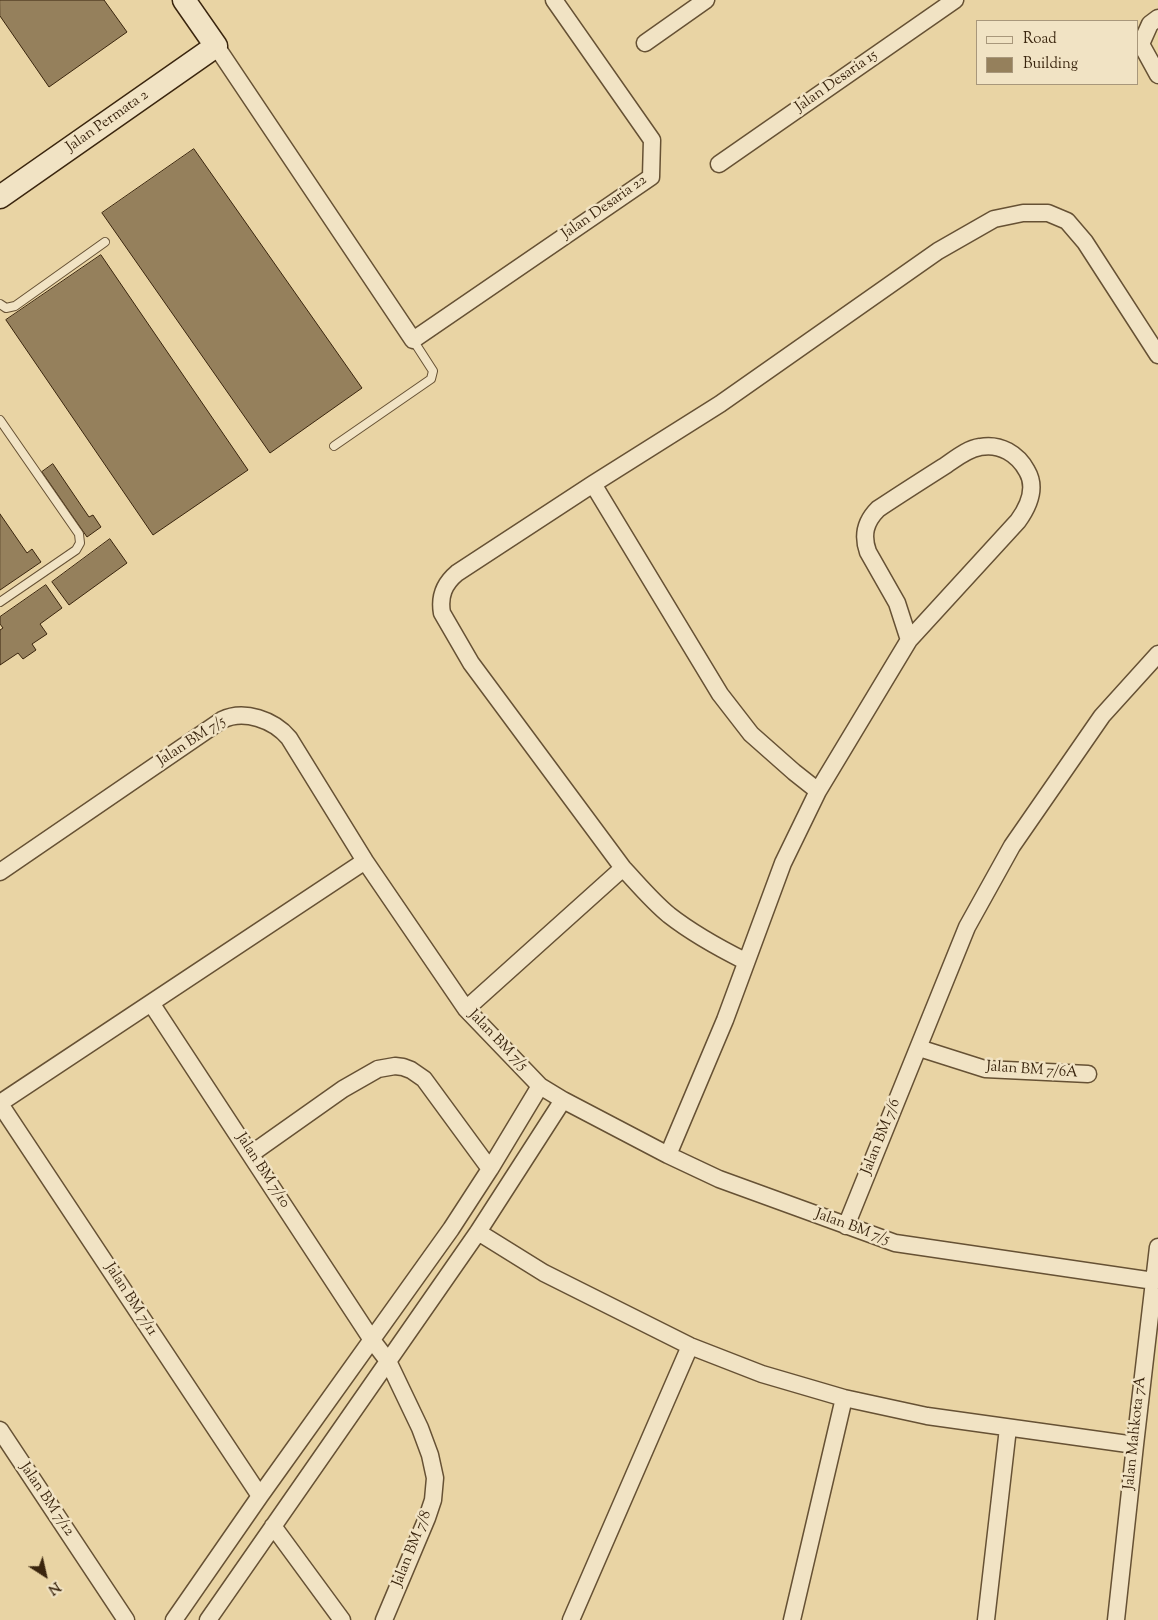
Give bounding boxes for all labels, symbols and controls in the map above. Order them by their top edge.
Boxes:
legend [976,20,1138,85]
text: Road [1023,29,1057,50]
street label: Jalan Desaria 15 [792,47,882,117]
text: Building [1023,54,1078,75]
street label: Jalan Permata 2 [63,87,153,157]
street label: Jalan Desaria 22 [559,172,651,244]
street label: Jalan BM 7/5 [154,713,230,771]
street label: Jalan BM 7/5 [463,1007,531,1075]
street label: Jalan BM 7/6A [985,1059,1079,1083]
street label: Jalan BM 7/6 [859,1096,905,1178]
street label: Jalan BM 7/10 [231,1130,293,1212]
street label: Jalan BM 7/5 [812,1206,892,1250]
street label: Jalan BM 7/11 [100,1260,160,1340]
street label: Jalan Mahkota 7A [1121,1375,1151,1491]
street label: Jalan BM 7/12 [15,1460,77,1540]
street label: Jalan BM 7/8 [390,1508,436,1590]
north arrow [20,1550,70,1600]
text: N [43,1576,64,1599]

